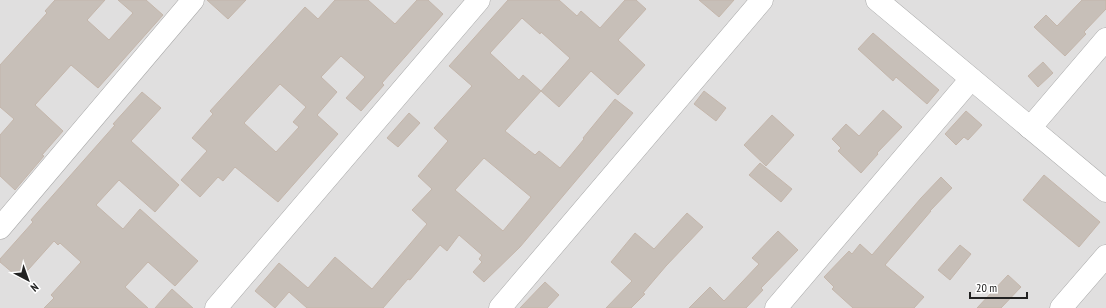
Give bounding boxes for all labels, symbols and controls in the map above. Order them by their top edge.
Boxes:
north arrow [8,260,48,300]
scale bar [970,274,1027,300]
text: N [28,280,41,295]
text: 20 m [976,280,997,295]

